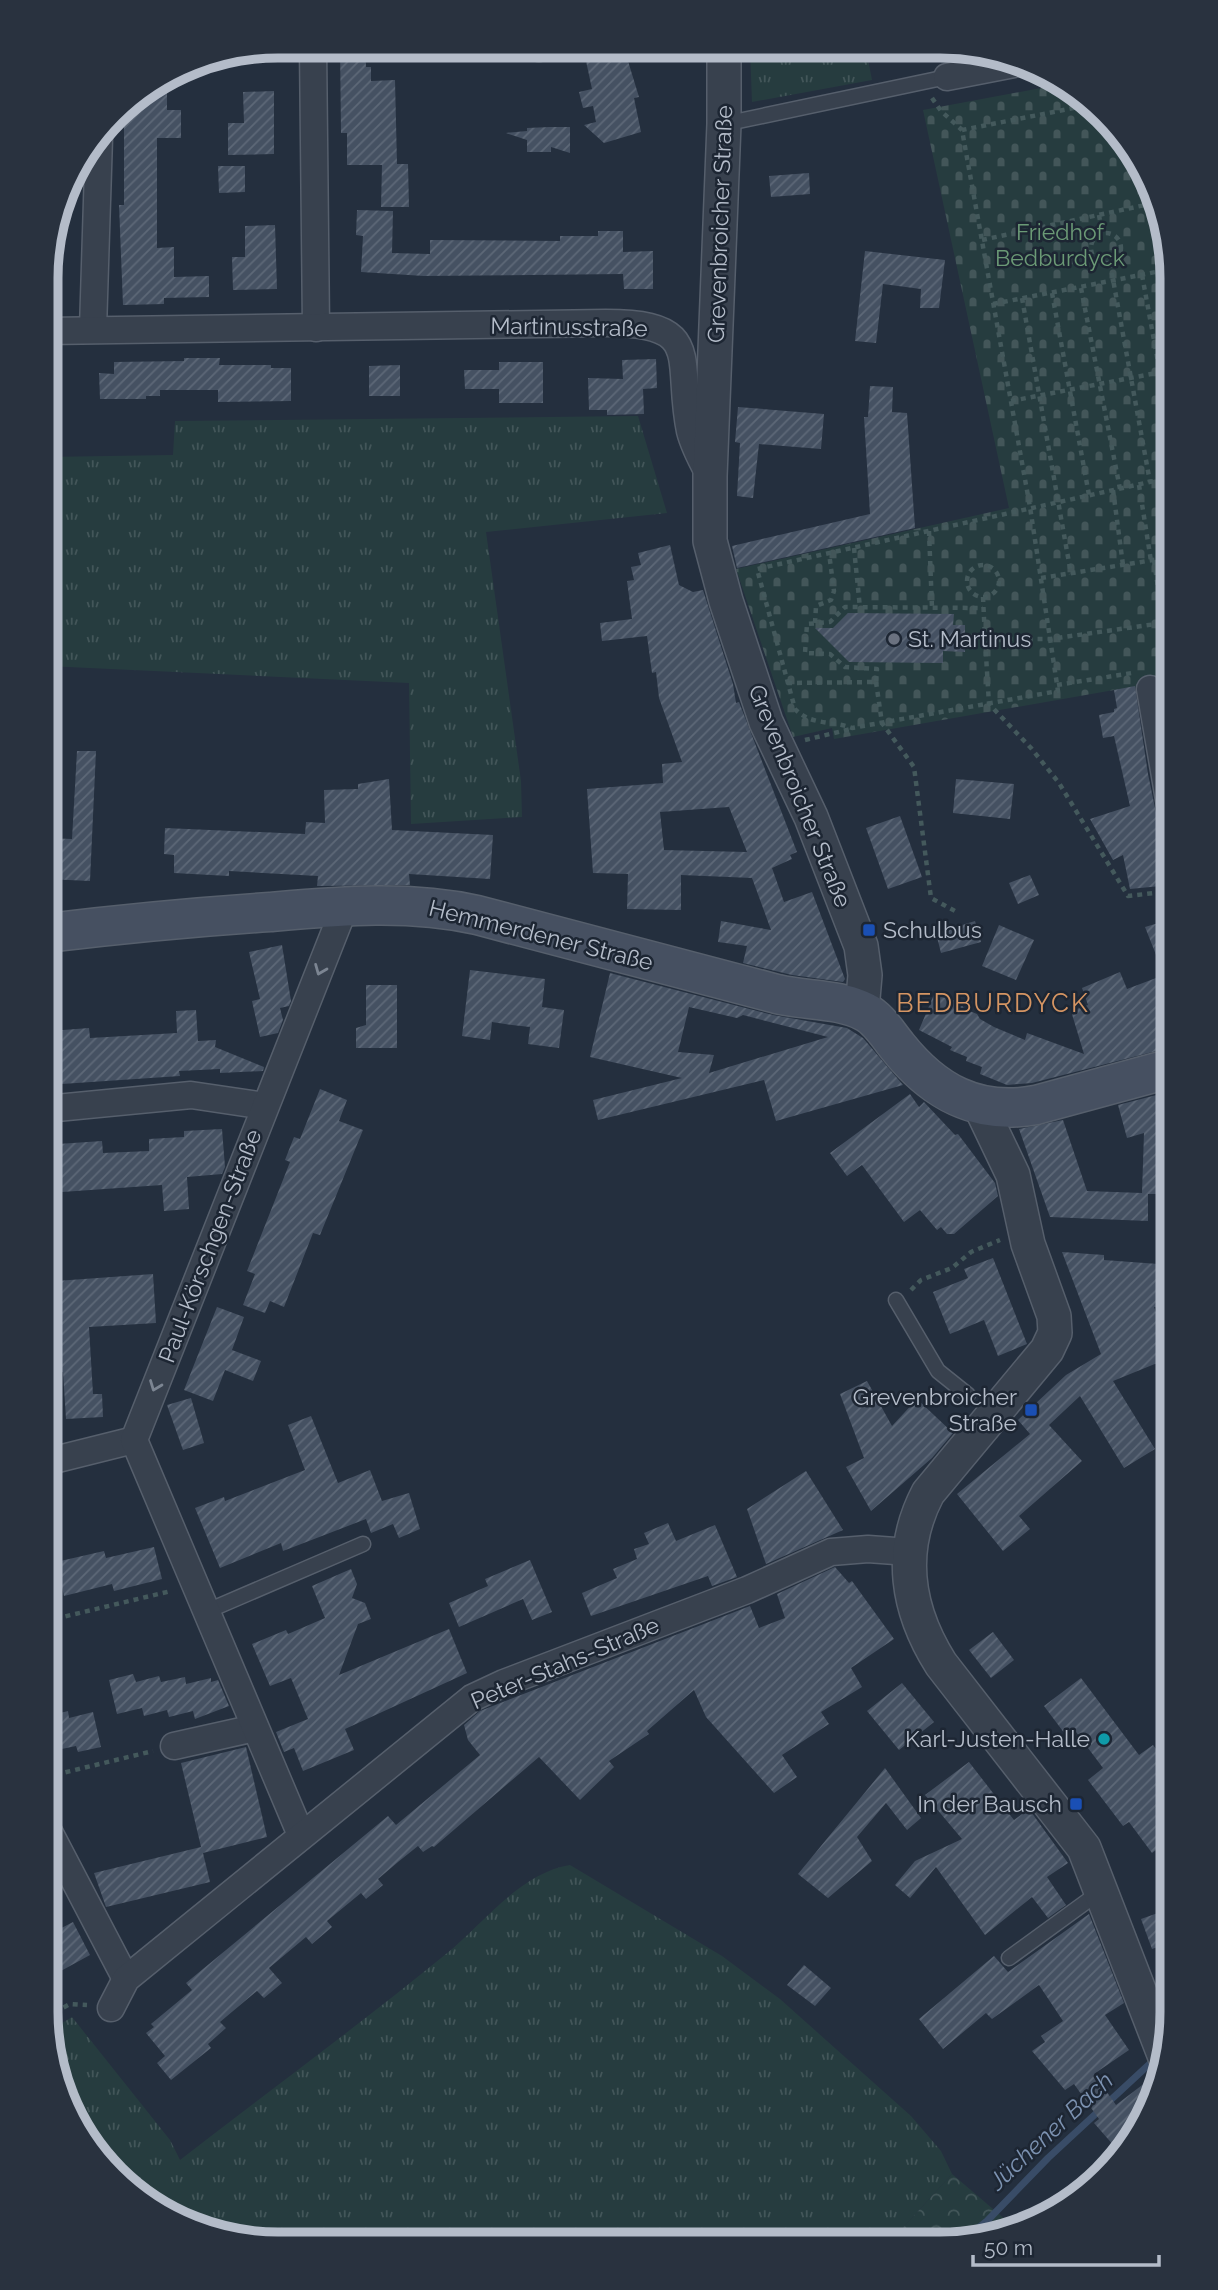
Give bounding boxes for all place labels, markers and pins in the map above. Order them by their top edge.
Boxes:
place label: St. Martinus [908,625,1031,652]
marker: St. Martinus [886,631,902,647]
place label: Schulbus [883,916,982,943]
marker: Schulbus [861,922,877,938]
place label: Grevenbroicher Straße [853,1383,1017,1436]
marker: Grevenbroicher Straße [1023,1402,1039,1418]
place label: Karl-Justen-Halle [905,1725,1090,1752]
marker: Karl-Justen-Halle [1096,1731,1112,1747]
place label: In der Bausch [917,1790,1062,1817]
marker: In der Bausch [1068,1796,1084,1812]

